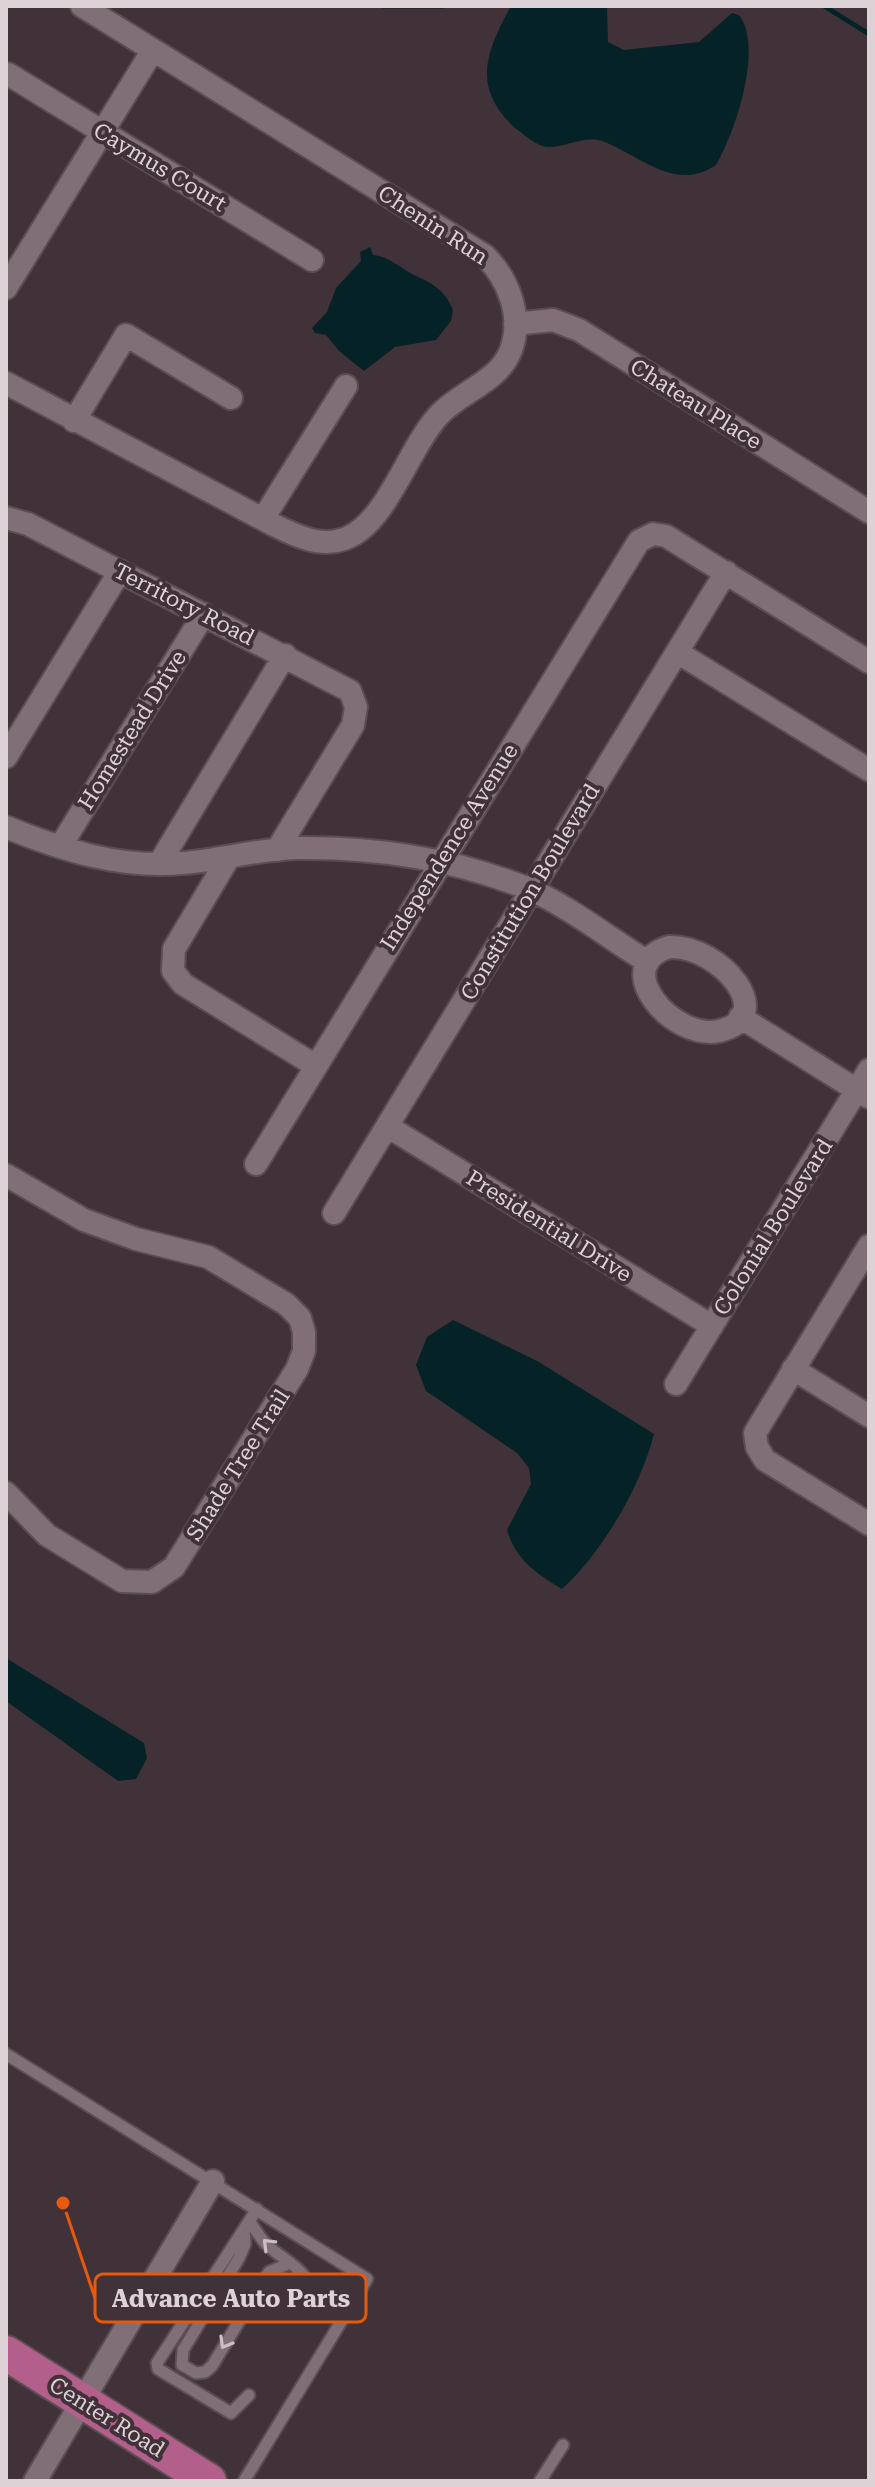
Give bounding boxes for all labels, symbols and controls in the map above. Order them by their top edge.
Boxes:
street label: Caymus Court [89,118,231,216]
street label: Chenin Run [373,180,493,270]
street label: Chateau Place [626,354,766,454]
street label: Territory Road [110,558,258,650]
street label: Homestead Drive [73,646,191,814]
street label: Independence Avenue [375,739,523,955]
street label: Constitution Boulevard [456,779,604,1005]
street label: Colonial Boulevard [709,1134,837,1320]
street label: Presidential Drive [462,1165,636,1287]
street label: Shade Tree Trail [181,1385,295,1545]
one-way arrow [263,2239,278,2253]
callout: Advance Auto Parts [95,2274,366,2322]
text: Advance Auto Parts [112,2285,350,2313]
one-way arrow [219,2334,235,2349]
street label: Center Road [45,2372,169,2462]

